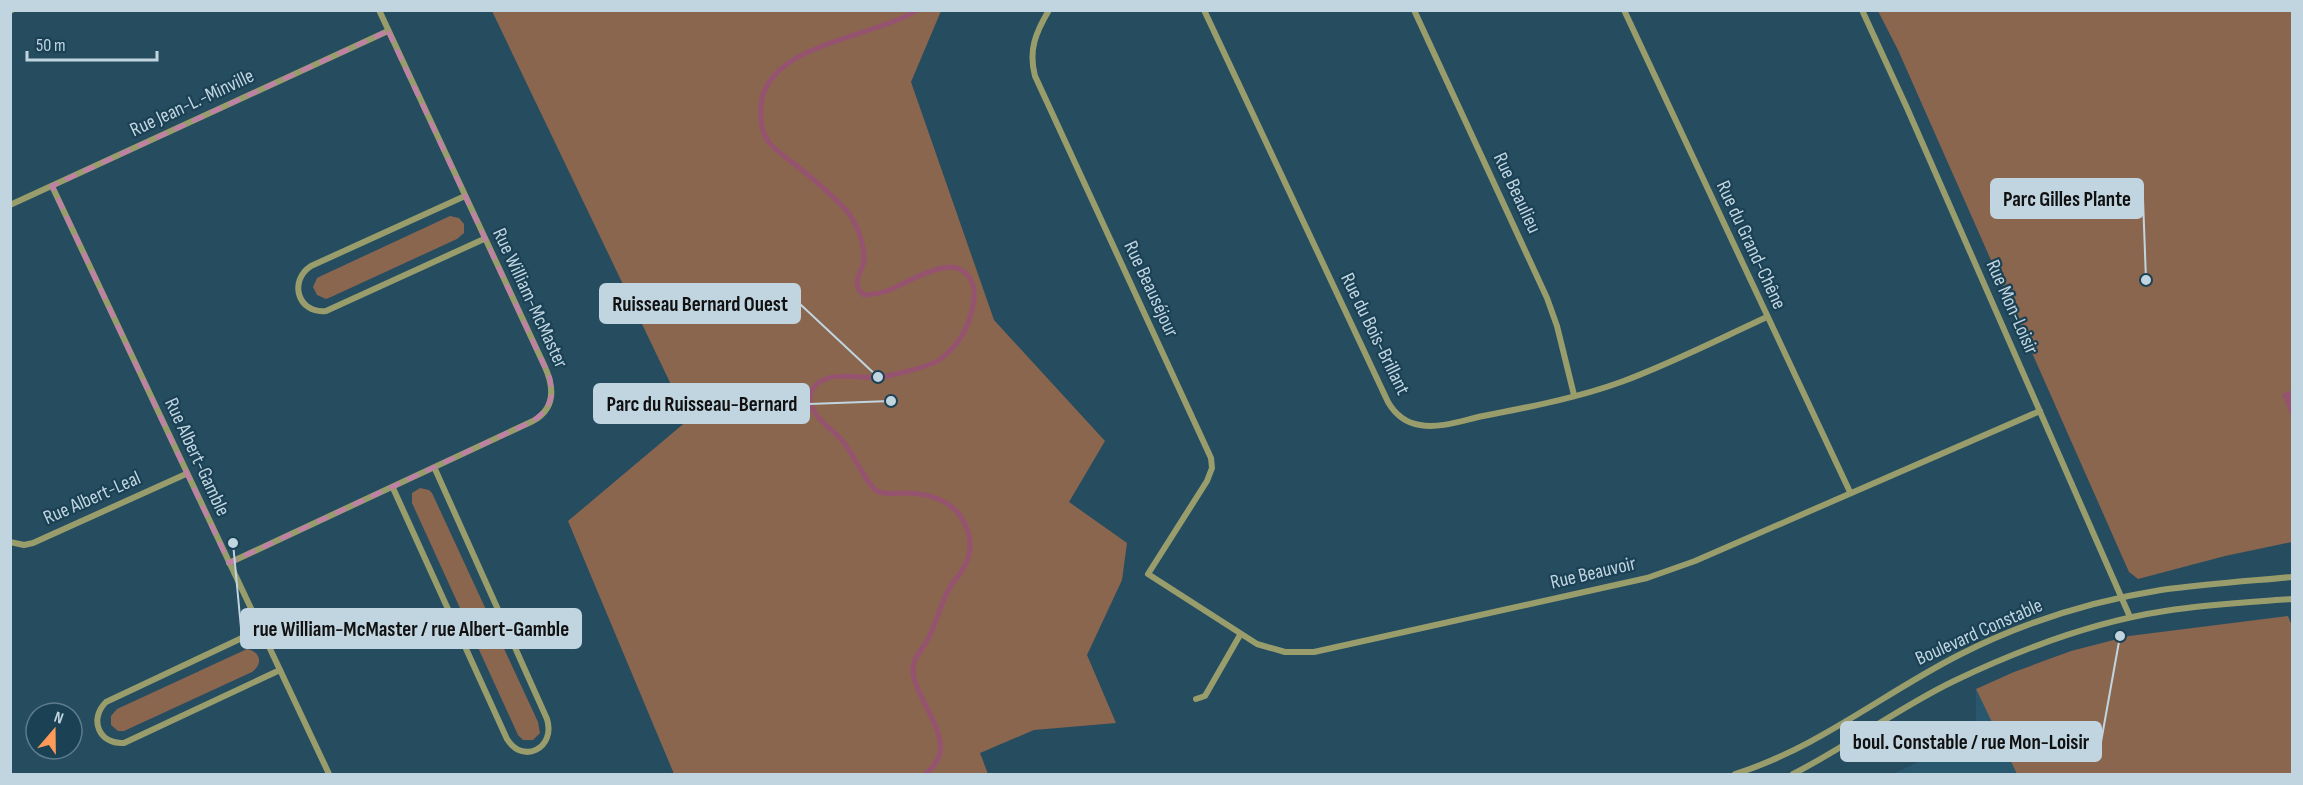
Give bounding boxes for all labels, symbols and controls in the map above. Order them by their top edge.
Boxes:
scale bar [27,24,158,62]
text: 50 m [36,35,66,56]
street label: Rue Jean-L.-Minville [126,64,258,142]
street label: Rue Beaulieu [1488,149,1546,237]
street label: Rue du Grand-Chêne [1711,177,1791,313]
callout: Parc Gilles Plante [1991,179,2143,218]
text: Parc Gilles Plante [2003,187,2131,212]
street label: Rue William-McMaster [487,224,573,372]
street label: Rue Beauséjour [1118,237,1184,341]
street label: Rue Mon-Loisir [1981,256,2044,358]
street label: Rue du Bois-Brillant [1335,269,1415,399]
callout: Ruisseau Bernard Ouest [600,284,800,323]
text: Ruisseau Bernard Ouest [612,292,788,317]
callout: Parc du Ruisseau-Bernard [594,384,809,423]
text: Parc du Ruisseau-Bernard [606,392,798,417]
street label: Rue Albert-Gamble [159,394,235,520]
street label: Rue Albert-Leal [40,466,144,530]
street label: Rue Beauvoir [1548,551,1638,594]
street label: Boulevard Constable [1912,593,2046,671]
callout: rue William-McMaster / rue Albert-Gamble [241,609,581,648]
text: rue William-McMaster / rue Albert-Gamble [253,617,569,642]
north arrow [24,701,84,761]
text: N [51,708,66,729]
callout: boul. Constable / rue Mon-Loisir [1841,722,2101,761]
text: boul. Constable / rue Mon-Loisir [1853,730,2090,755]

